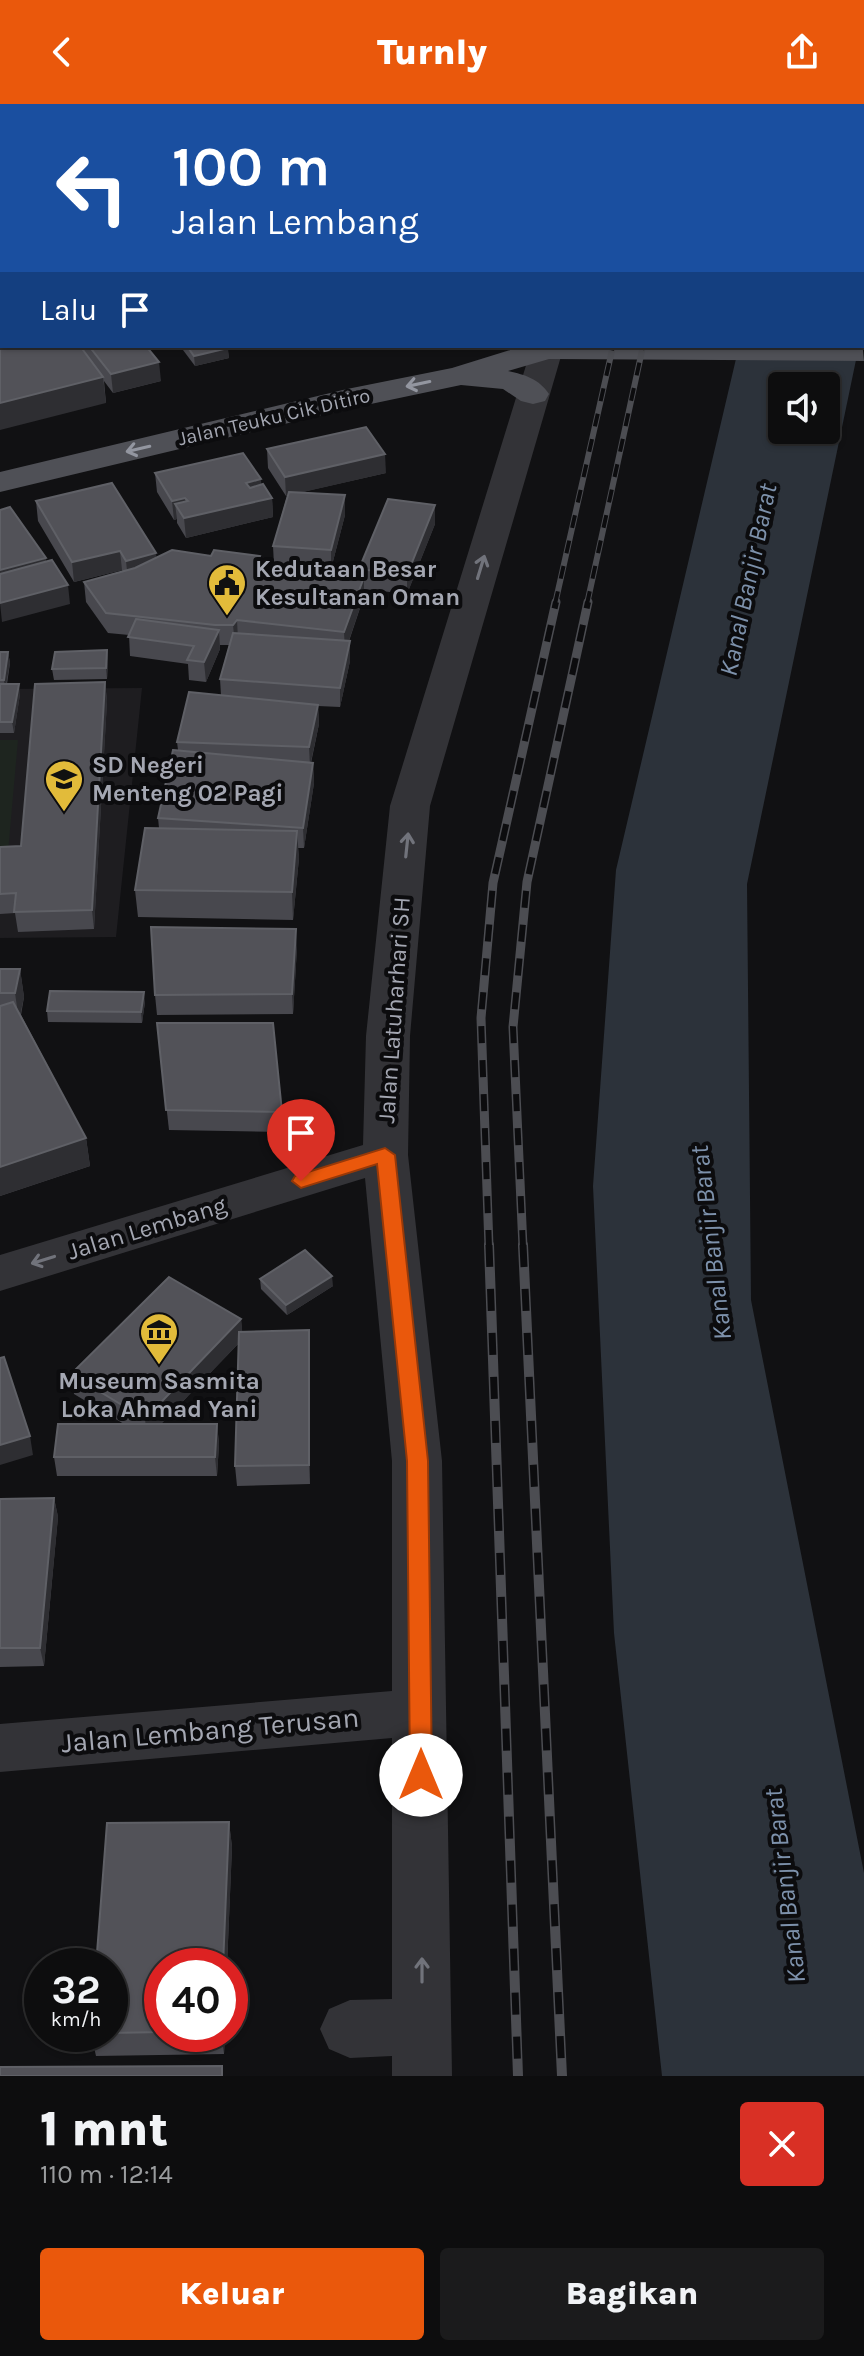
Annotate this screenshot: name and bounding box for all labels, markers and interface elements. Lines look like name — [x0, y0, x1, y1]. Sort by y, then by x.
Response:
icon: back — [40, 30, 84, 74]
icon: share — [780, 30, 824, 74]
text: Turnly — [377, 31, 487, 73]
text: 100 m — [172, 134, 330, 199]
icon: left — [40, 136, 144, 240]
text: Jalan Lembang — [172, 201, 419, 243]
icon: arrive — [113, 288, 157, 332]
text: Lalu — [40, 292, 97, 328]
map controls — [768, 372, 840, 444]
button: sound — [768, 372, 840, 444]
one-way arrow — [406, 378, 431, 393]
street label: Jalan Teuku Cik Ditiro — [176, 384, 372, 450]
one-way arrow — [125, 442, 151, 457]
water label: Kanal Banjir Barat — [712, 480, 784, 679]
place label: Kedutaan Besar Kesultanan Oman — [255, 555, 460, 611]
one-way arrow — [474, 555, 489, 581]
public building icon: Kedutaan Besar Kesultanan Oman — [206, 562, 248, 617]
place label: SD Negeri Menteng 02 Pagi — [92, 751, 283, 807]
school or university icon: SD Negeri Menteng 02 Pagi — [43, 758, 85, 813]
one-way arrow — [399, 832, 414, 859]
street label: Jalan Latuharhari SH — [372, 896, 416, 1124]
pin — [267, 1099, 335, 1181]
icon: arrive — [279, 1111, 323, 1155]
water label: Kanal Banjir Barat — [684, 1143, 738, 1342]
street label: Jalan Lembang — [64, 1190, 230, 1265]
one-way arrow — [31, 1254, 56, 1268]
museum icon: Museum Sasmita Loka Ahmad Yani — [138, 1311, 180, 1366]
place label: Museum Sasmita Loka Ahmad Yani — [58, 1367, 260, 1423]
street label: Jalan Lembang Terusan — [60, 1701, 360, 1759]
position arrow — [379, 1733, 463, 1817]
water label: Kanal Banjir Barat — [758, 1786, 812, 1985]
speed limit sign: 40 — [144, 1948, 248, 2052]
one-way arrow — [414, 1957, 430, 1984]
text: 32 — [51, 1966, 101, 2013]
text: km/h — [51, 2008, 101, 2031]
text: 1 mnt — [40, 2101, 168, 2157]
button: close — [740, 2102, 824, 2186]
text: 110 m · 12:14 — [40, 2159, 173, 2190]
button: Keluar — [40, 2248, 424, 2340]
button: Bagikan — [440, 2248, 824, 2340]

